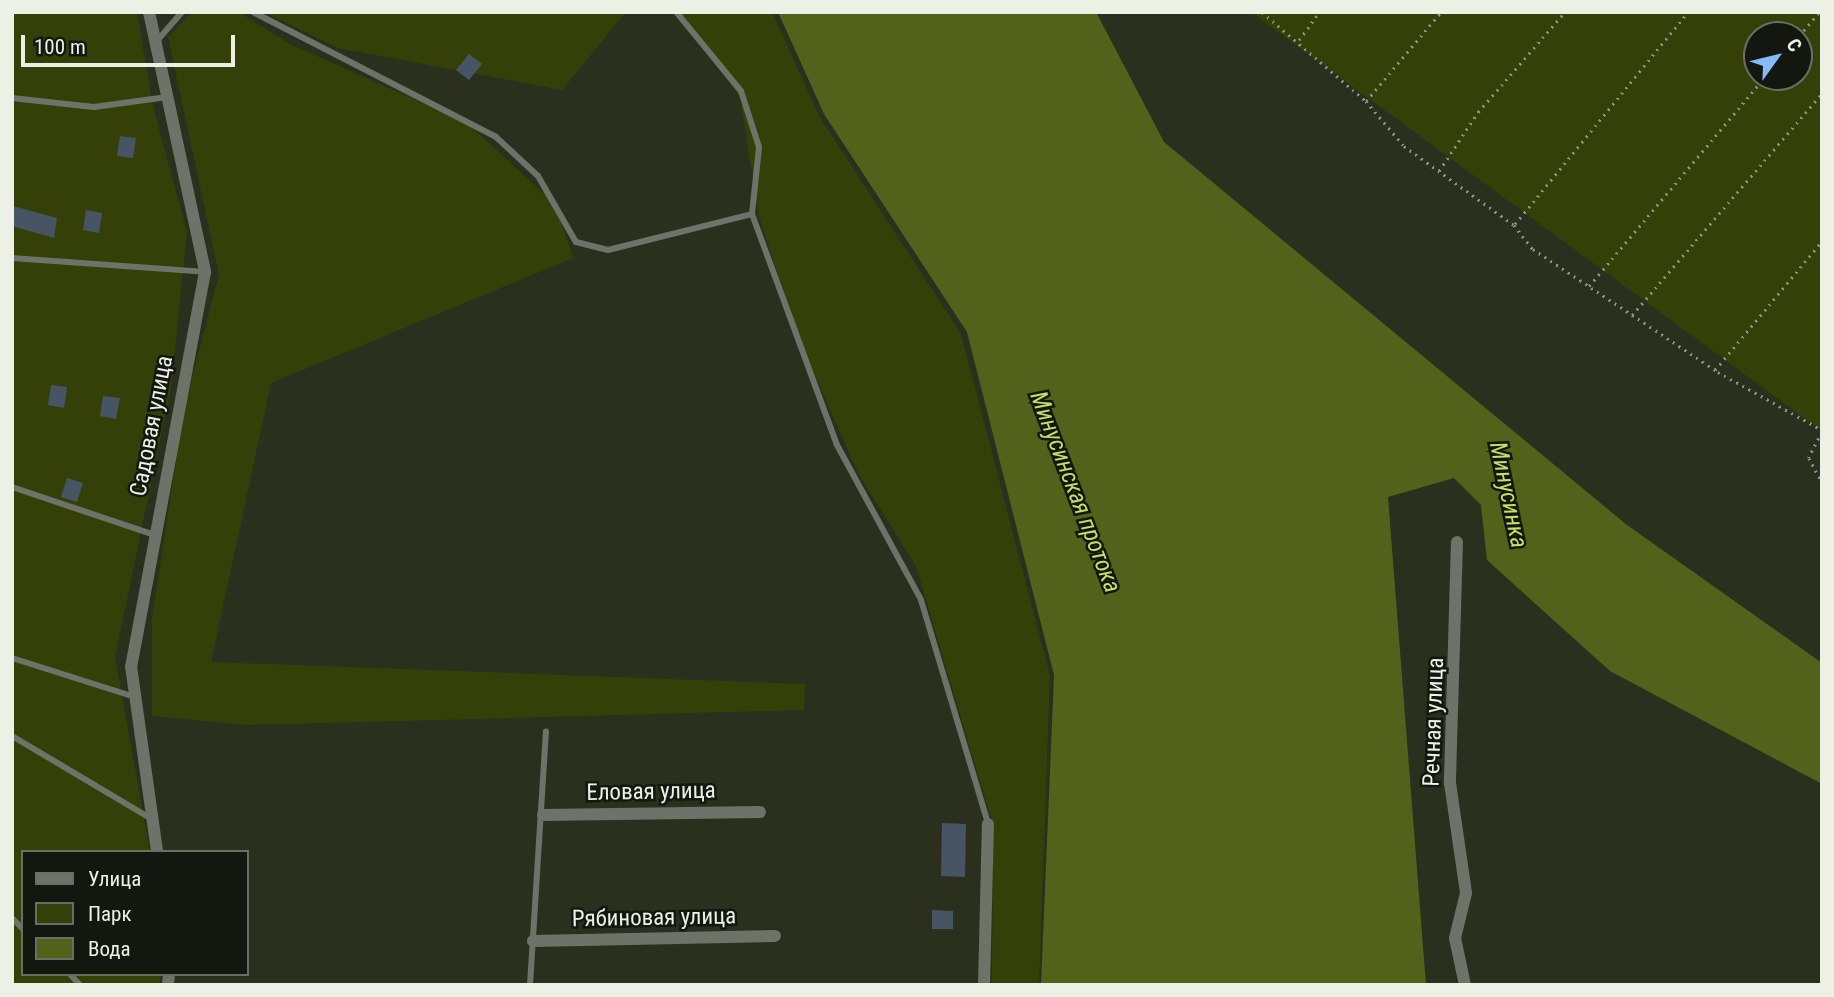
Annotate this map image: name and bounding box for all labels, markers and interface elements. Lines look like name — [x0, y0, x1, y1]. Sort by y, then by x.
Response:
scale bar — [24, 21, 238, 65]
north arrow — [1743, 21, 1813, 91]
text: С — [1782, 34, 1807, 56]
text: 100 m — [34, 35, 86, 59]
street label: Садовая улица — [125, 353, 179, 499]
water label: Минусинская протока — [1023, 387, 1127, 597]
water label: Минусинка — [1483, 439, 1533, 551]
street label: Речная улица — [1418, 657, 1450, 787]
street label: Еловая улица — [586, 777, 716, 807]
legend — [21, 850, 248, 976]
text: Улица — [88, 867, 141, 891]
text: Парк — [88, 902, 132, 926]
street label: Рябиновая улица — [572, 903, 736, 933]
text: Вода — [88, 937, 131, 961]

